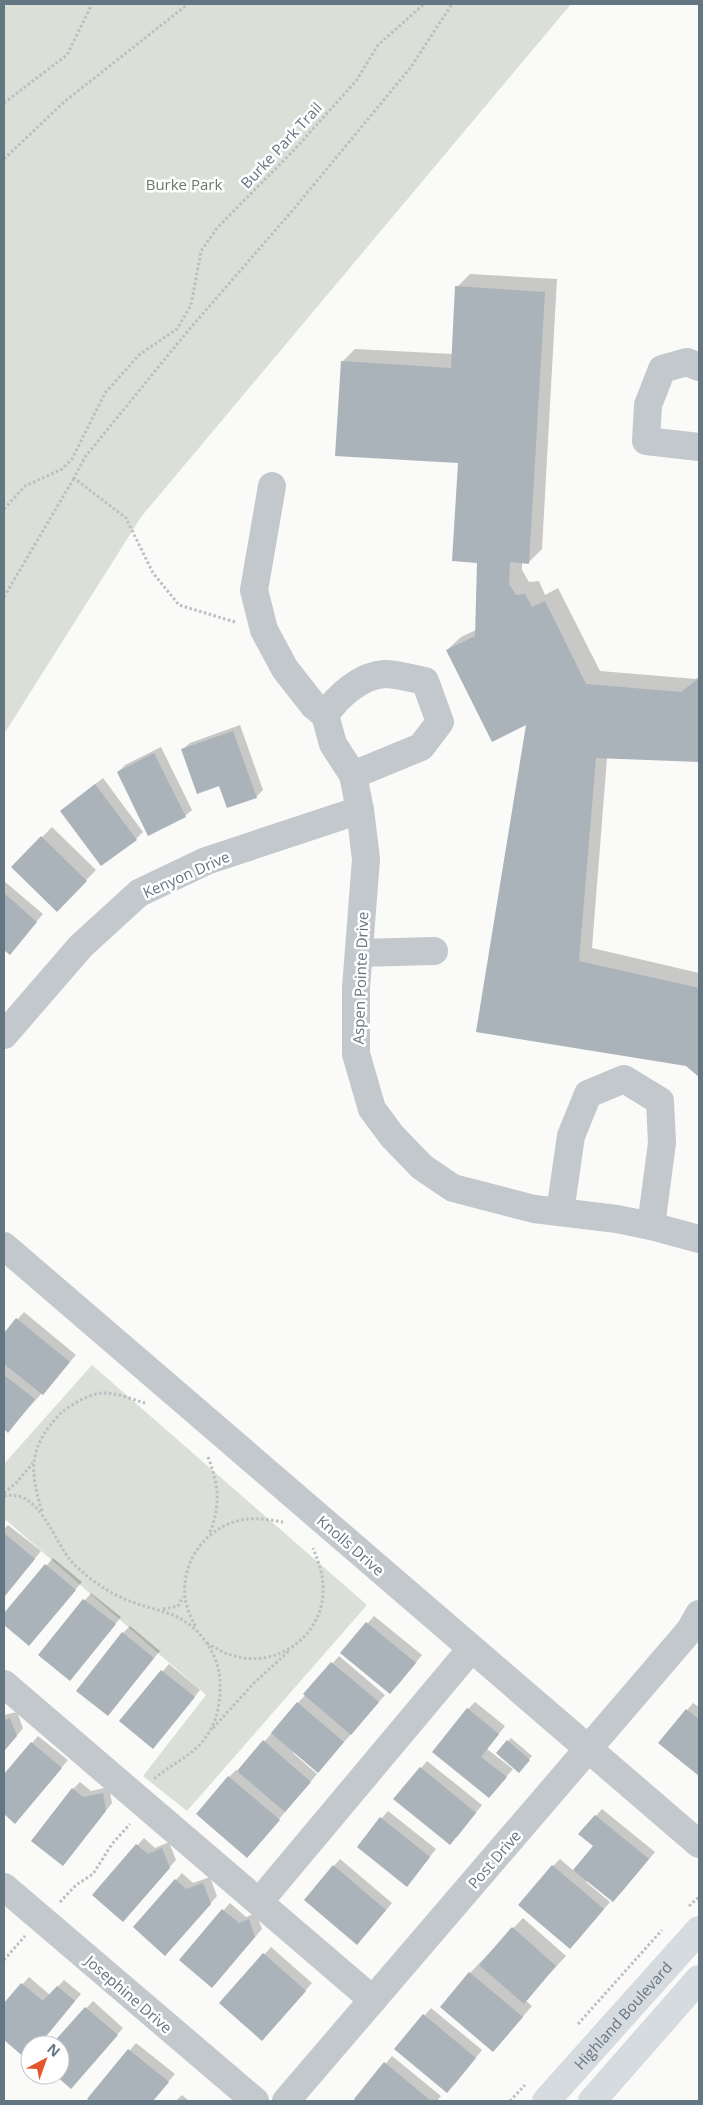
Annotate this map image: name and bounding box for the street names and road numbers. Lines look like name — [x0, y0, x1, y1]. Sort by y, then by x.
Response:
street label: Burke Park Trail — [236, 98, 326, 192]
street label: Kenyon Drive — [139, 846, 233, 902]
street label: Aspen Pointe Drive — [348, 911, 372, 1045]
street label: Knolls Drive — [313, 1510, 389, 1580]
street label: Post Drive — [463, 1826, 525, 1892]
street label: Josephine Drive — [80, 1949, 177, 2037]
street label: Highland Boulevard — [569, 1957, 676, 2073]

